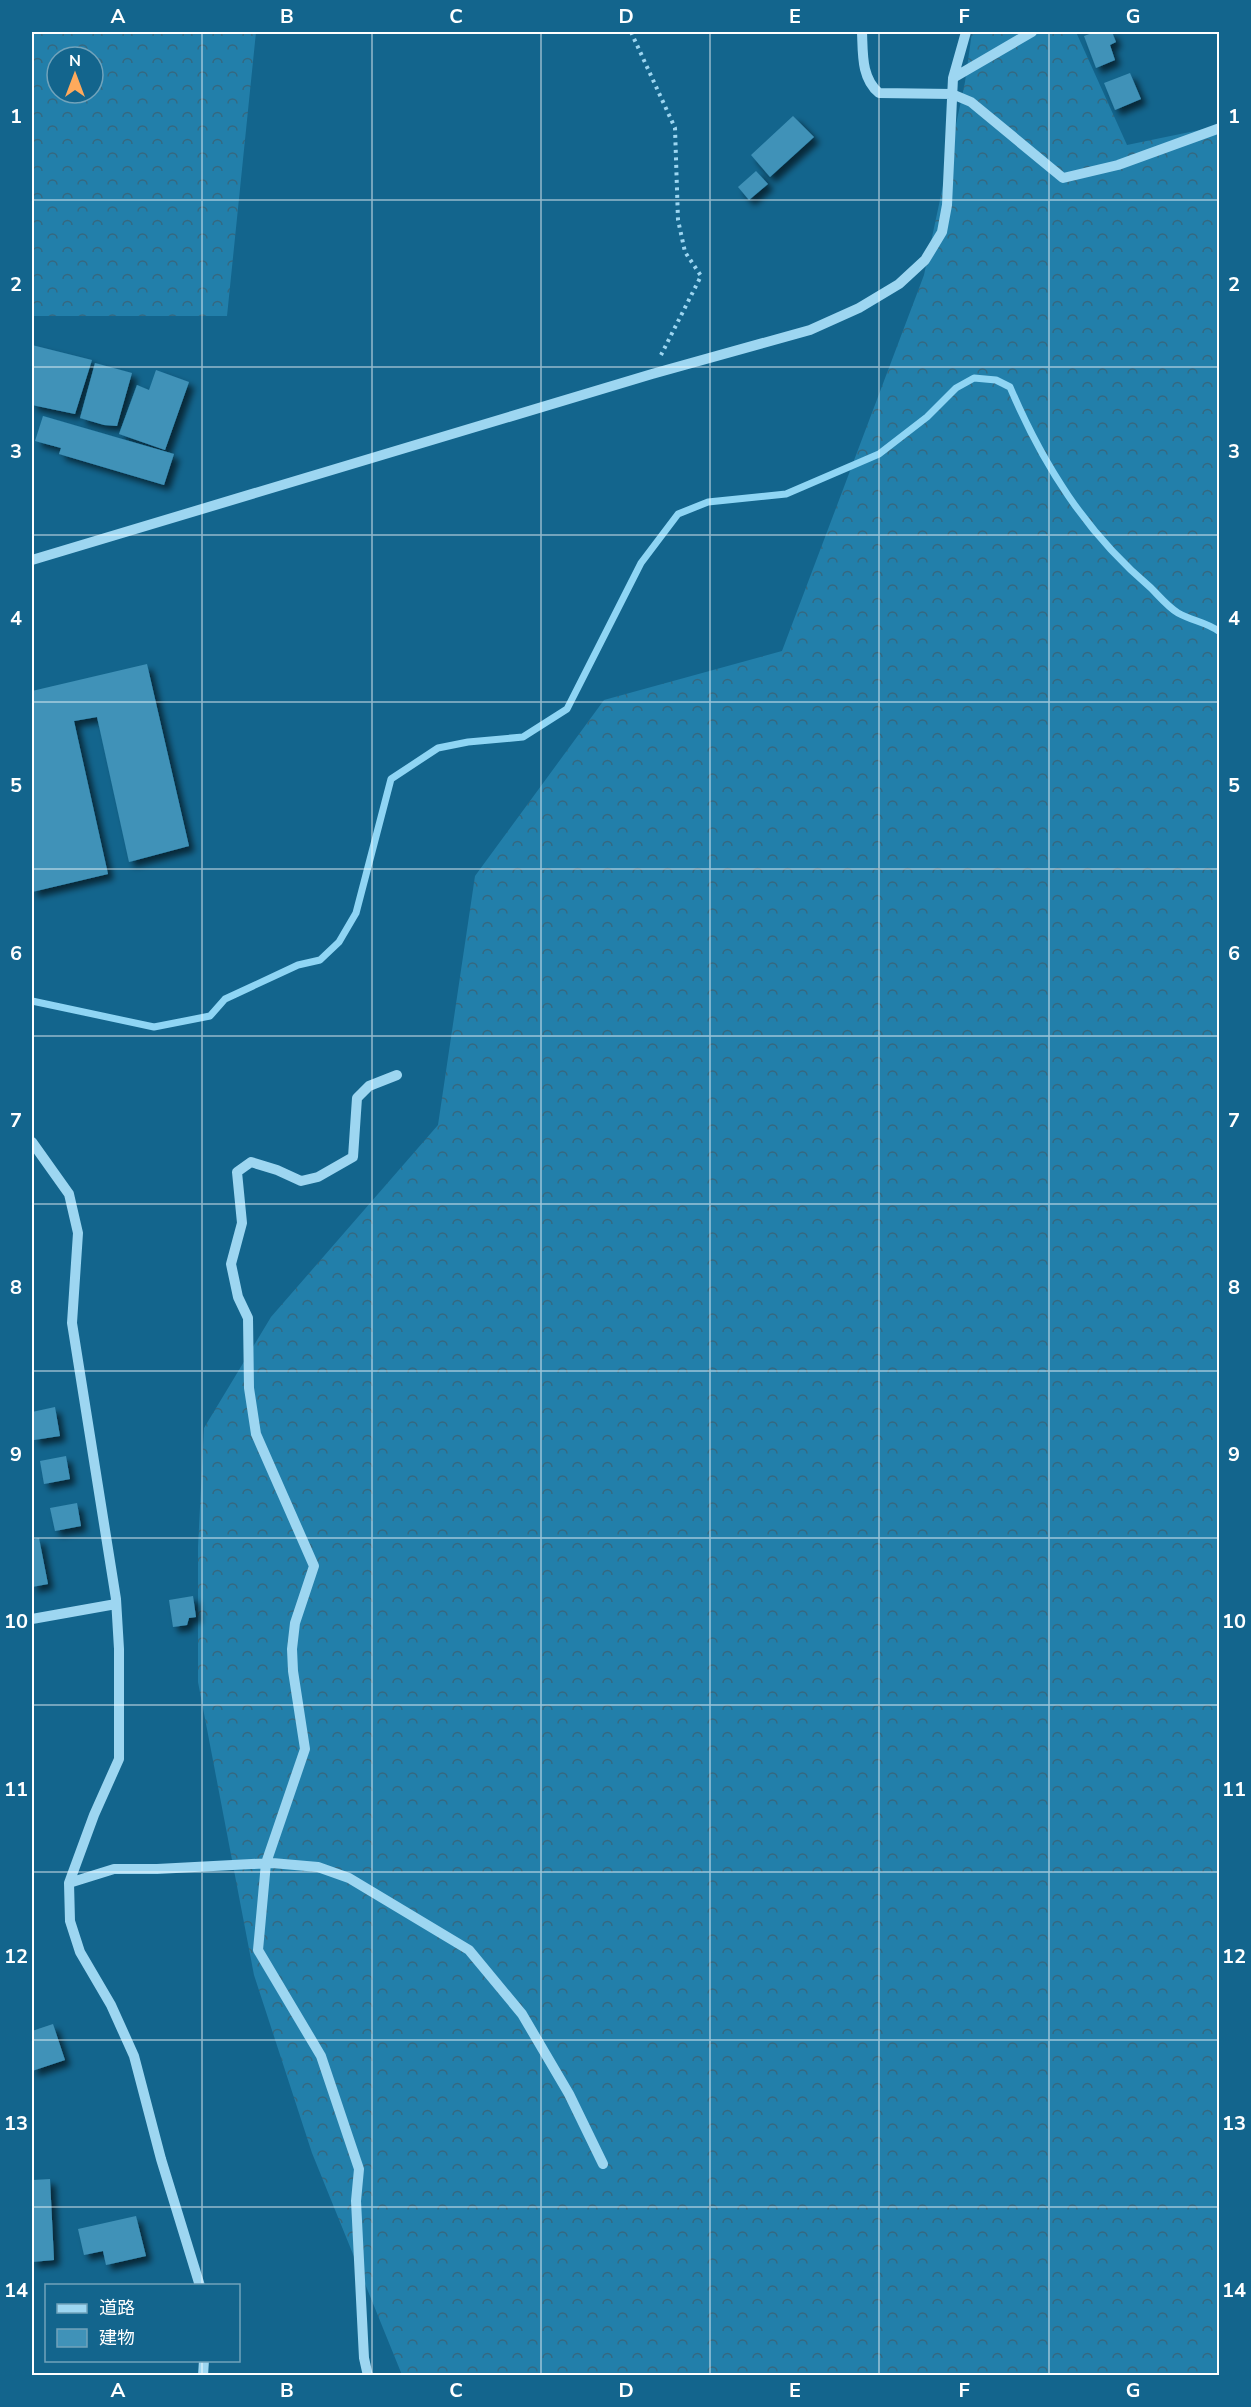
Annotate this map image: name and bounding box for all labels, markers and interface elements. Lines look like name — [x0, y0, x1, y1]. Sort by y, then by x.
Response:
text: A — [111, 3, 126, 30]
text: B — [280, 3, 294, 30]
text: C — [449, 3, 463, 30]
text: D — [618, 3, 634, 30]
text: E — [789, 3, 801, 30]
text: F — [958, 3, 970, 30]
text: G — [1126, 3, 1140, 30]
north arrow — [45, 45, 105, 105]
text: N — [69, 50, 81, 72]
text: 1 — [10, 103, 22, 130]
text: 1 — [1228, 103, 1240, 130]
text: 2 — [10, 271, 22, 298]
text: 2 — [1228, 271, 1240, 298]
text: 3 — [10, 438, 22, 465]
text: 3 — [1228, 438, 1240, 465]
text: 4 — [10, 605, 22, 632]
text: 4 — [1228, 605, 1240, 632]
text: 5 — [10, 772, 22, 799]
text: 5 — [1228, 772, 1240, 799]
text: 6 — [10, 940, 22, 967]
text: 6 — [1228, 940, 1240, 967]
text: 7 — [10, 1107, 22, 1134]
text: 7 — [1228, 1107, 1240, 1134]
text: 8 — [10, 1274, 22, 1301]
text: 8 — [1228, 1274, 1240, 1301]
text: 9 — [10, 1441, 22, 1468]
text: 9 — [1228, 1441, 1240, 1468]
text: 10 — [4, 1608, 28, 1635]
text: 10 — [1222, 1608, 1246, 1635]
text: 11 — [4, 1776, 28, 1803]
text: 11 — [1222, 1776, 1246, 1803]
text: 12 — [4, 1943, 28, 1970]
text: 12 — [1222, 1943, 1246, 1970]
text: 13 — [4, 2110, 28, 2137]
text: 13 — [1222, 2110, 1246, 2137]
text: 14 — [4, 2277, 28, 2304]
text: 14 — [1222, 2277, 1246, 2304]
legend — [45, 2284, 240, 2362]
text: 道路 — [99, 2296, 135, 2320]
text: 建物 — [99, 2326, 135, 2350]
text: A — [111, 2377, 126, 2404]
text: B — [280, 2377, 294, 2404]
text: C — [449, 2377, 463, 2404]
text: D — [618, 2377, 634, 2404]
text: E — [789, 2377, 801, 2404]
text: F — [958, 2377, 970, 2404]
text: G — [1126, 2377, 1140, 2404]

